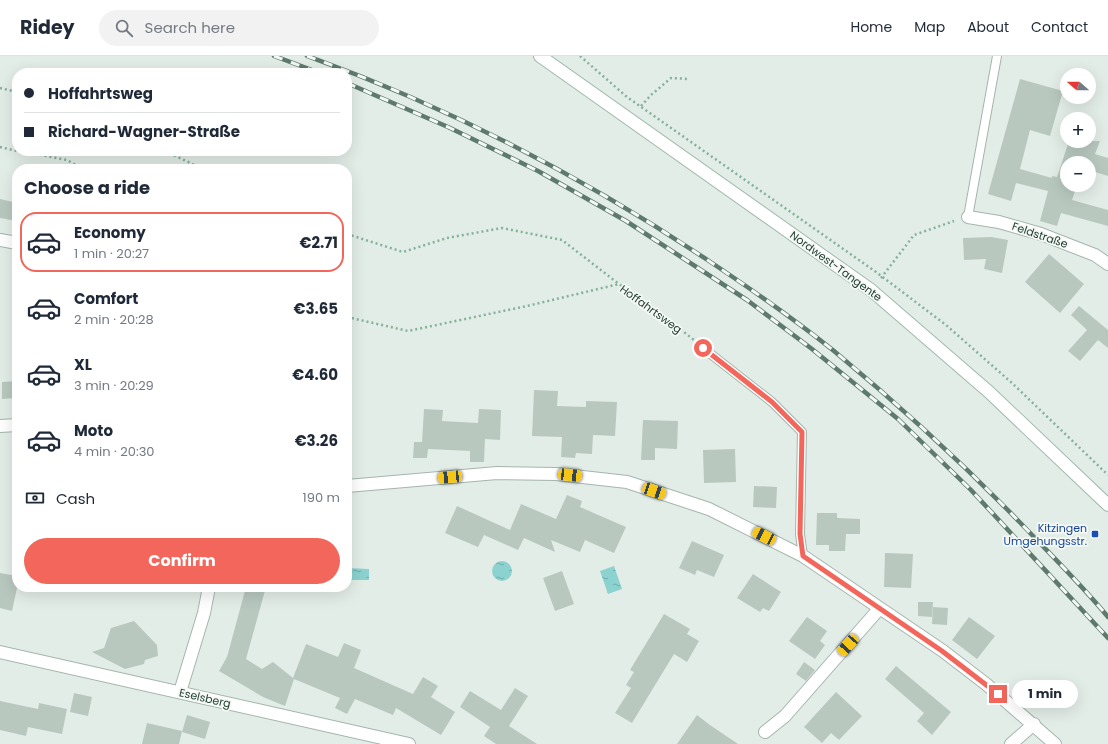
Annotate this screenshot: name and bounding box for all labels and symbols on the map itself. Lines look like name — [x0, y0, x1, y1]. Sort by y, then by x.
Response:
north arrow — [1060, 68, 1096, 104]
street label: Feldstraße — [1010, 218, 1070, 252]
street label: Nordwest-Tangente — [787, 227, 886, 305]
street label: Hoffahrtsweg — [617, 281, 685, 337]
route start — [694, 339, 712, 357]
car — [557, 468, 583, 482]
car — [438, 470, 462, 484]
car — [641, 481, 667, 501]
place label: Kitzingen Umgehungsstr. — [1004, 520, 1087, 549]
car — [751, 525, 777, 547]
marker: Kitzingen Umgehungsstr. — [1090, 529, 1100, 539]
car — [836, 632, 860, 658]
callout: 1 min — [1012, 680, 1078, 708]
street label: Eselsberg — [178, 684, 232, 712]
route end — [989, 685, 1007, 703]

